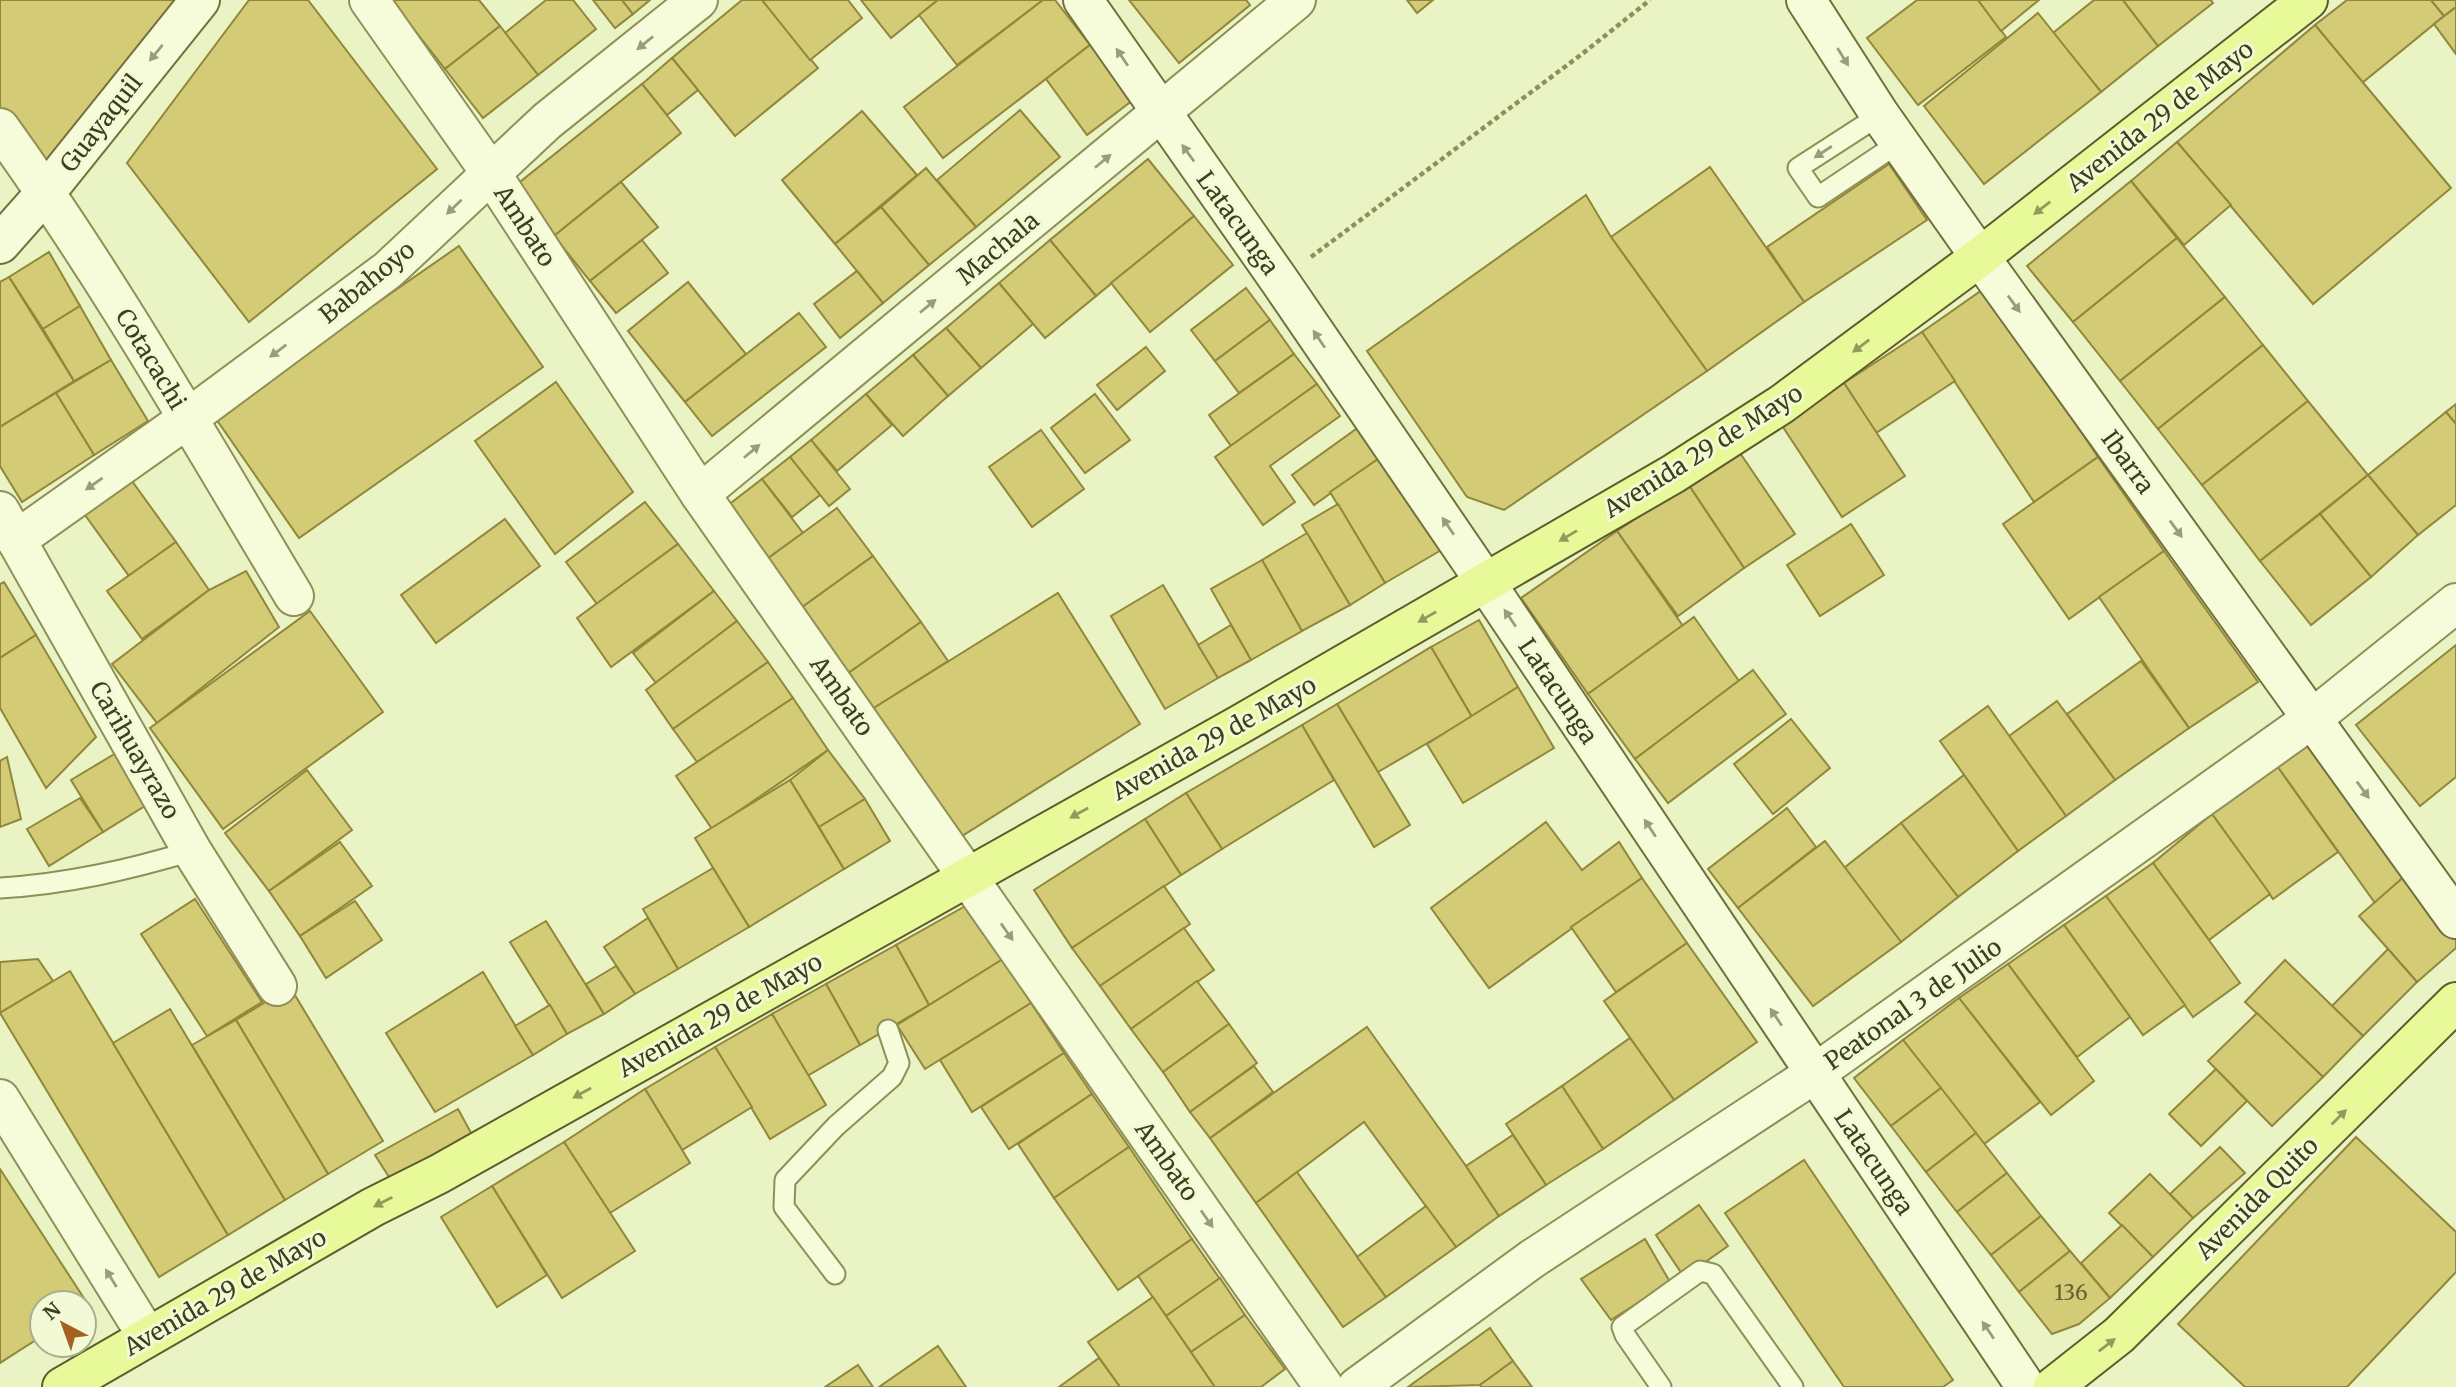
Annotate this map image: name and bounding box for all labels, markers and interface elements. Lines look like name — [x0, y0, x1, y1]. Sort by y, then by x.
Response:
street label: Avenida 29 de Mayo — [2060, 33, 2260, 199]
one-way arrow — [636, 35, 654, 50]
one-way arrow — [149, 44, 164, 61]
one-way arrow — [1837, 47, 1850, 67]
one-way arrow — [1115, 48, 1129, 66]
street label: Guayaquil — [53, 68, 149, 178]
one-way arrow — [1181, 144, 1195, 162]
one-way arrow — [1813, 146, 1833, 159]
one-way arrow — [1095, 154, 1112, 169]
street label: Latacunga — [1190, 165, 1286, 281]
street label: Ambato — [487, 179, 563, 272]
one-way arrow — [446, 198, 463, 214]
one-way arrow — [2034, 201, 2052, 216]
street label: Machala — [951, 205, 1045, 291]
street label: Babahoyo — [313, 234, 421, 330]
one-way arrow — [2007, 295, 2021, 313]
one-way arrow — [919, 299, 936, 314]
street label: Cotacachi — [109, 303, 193, 415]
one-way arrow — [1313, 329, 1326, 348]
one-way arrow — [1852, 338, 1870, 352]
one-way arrow — [269, 344, 288, 358]
street label: Avenida 29 de Mayo — [1597, 377, 1808, 525]
street label: Ibarra — [2095, 424, 2161, 500]
one-way arrow — [743, 443, 761, 458]
one-way arrow — [85, 477, 103, 491]
one-way arrow — [1441, 517, 1454, 536]
one-way arrow — [2169, 520, 2183, 538]
one-way arrow — [1558, 530, 1577, 542]
one-way arrow — [1503, 609, 1517, 627]
one-way arrow — [1417, 611, 1436, 623]
street label: Latacunga — [1511, 632, 1605, 750]
street label: Ambato — [803, 649, 881, 742]
street label: Avenida 29 de Mayo — [1106, 669, 1322, 808]
street label: Carihuayrazo — [83, 675, 187, 825]
one-way arrow — [2356, 781, 2370, 799]
one-way arrow — [1070, 807, 1089, 819]
one-way arrow — [1643, 819, 1657, 837]
one-way arrow — [1000, 923, 1014, 941]
street label: Peatonal 3 de Julio — [1818, 931, 2008, 1077]
street label: Avenida 29 de Mayo — [612, 946, 828, 1085]
one-way arrow — [1769, 1008, 1783, 1026]
one-way arrow — [572, 1087, 592, 1099]
street label: Latacunga — [1827, 1103, 1921, 1221]
one-way arrow — [2330, 1109, 2347, 1125]
street label: Ambato — [1128, 1114, 1206, 1207]
street label: Avenida Quito — [2188, 1130, 2325, 1267]
one-way arrow — [373, 1196, 393, 1208]
one-way arrow — [1200, 1210, 1214, 1228]
street label: Avenida 29 de Mayo — [117, 1221, 332, 1363]
one-way arrow — [105, 1268, 118, 1288]
house number: 136 — [2054, 1279, 2088, 1306]
north arrow — [28, 1289, 98, 1359]
text: N — [38, 1297, 65, 1325]
one-way arrow — [1982, 1321, 1995, 1340]
one-way arrow — [2097, 1337, 2115, 1352]

